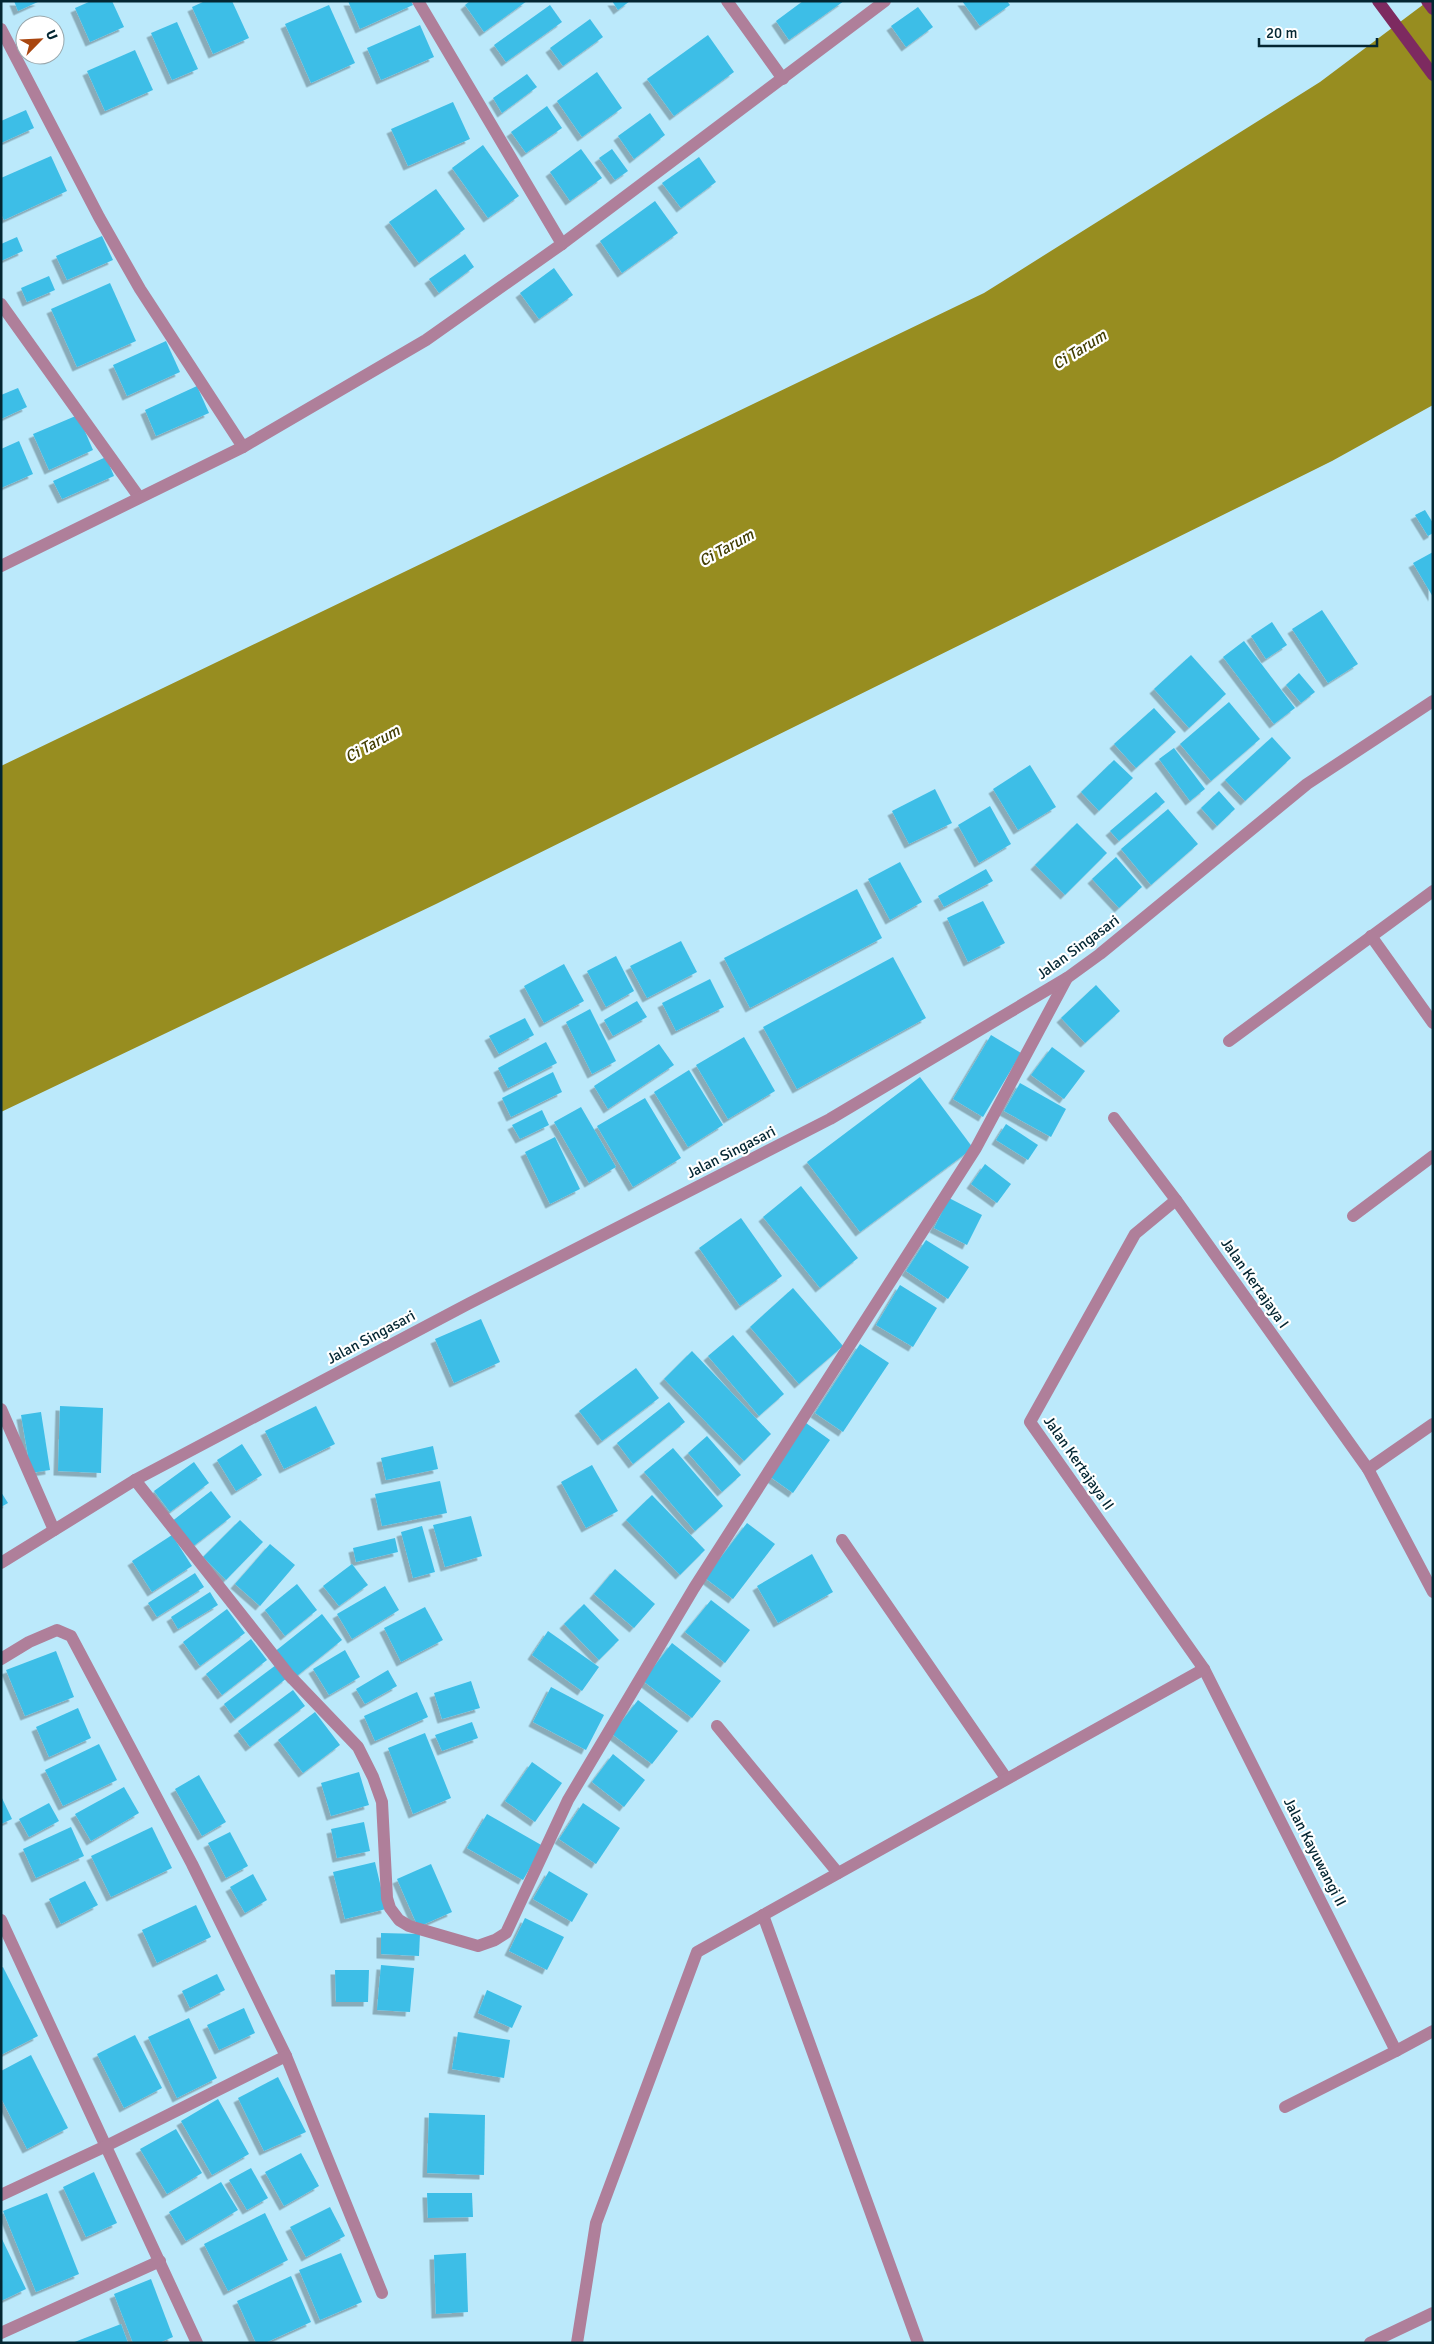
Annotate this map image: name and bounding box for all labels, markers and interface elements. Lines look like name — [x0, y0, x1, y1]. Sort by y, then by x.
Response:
north arrow — [15, 15, 65, 65]
scale bar — [1259, 15, 1376, 47]
text: 20 m — [1266, 24, 1297, 42]
text: U — [42, 27, 61, 43]
water label: Ci Tarum — [1049, 325, 1111, 374]
water label: Ci Tarum — [696, 524, 759, 571]
water label: Ci Tarum — [342, 720, 405, 767]
street label: Jalan Singasari — [1033, 911, 1123, 983]
street label: Jalan Singasari — [683, 1122, 779, 1182]
street label: Jalan Kertajaya I — [1217, 1234, 1293, 1332]
street label: Jalan Singasari — [324, 1306, 418, 1368]
street label: Jalan Kertajaya II — [1040, 1413, 1118, 1513]
street label: Jalan Kayuwangi II — [1280, 1795, 1350, 1909]

